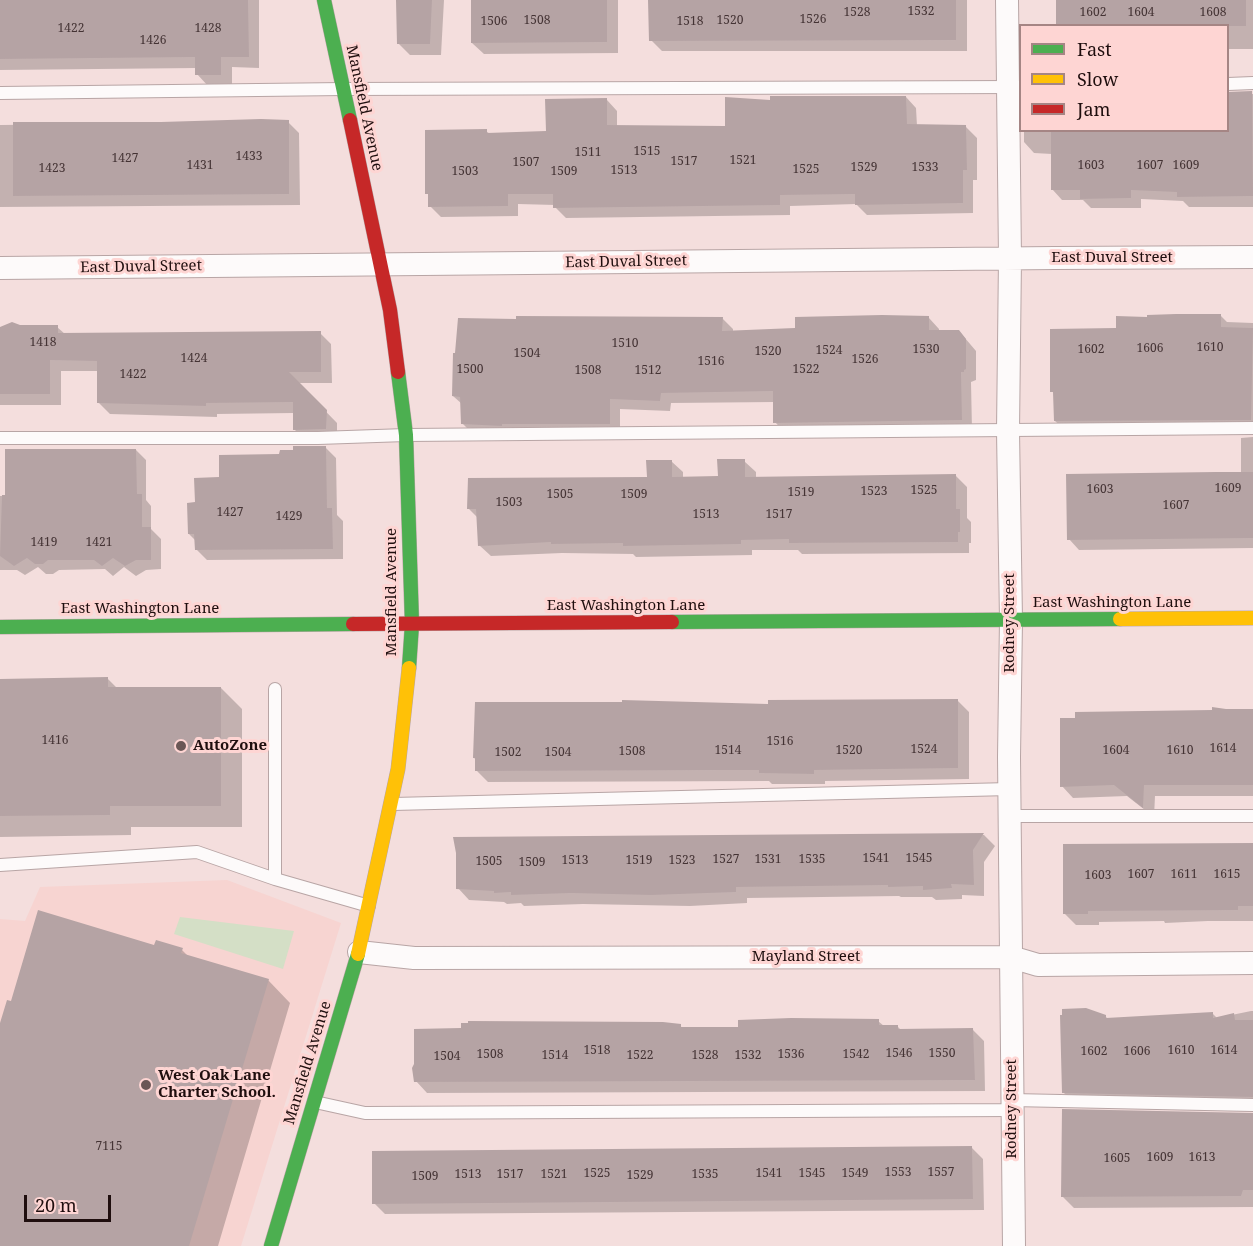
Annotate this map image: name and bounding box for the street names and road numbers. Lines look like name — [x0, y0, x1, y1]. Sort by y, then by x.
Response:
street label: Mansfield Avenue — [342, 43, 386, 173]
street label: East Duval Street — [1051, 249, 1173, 267]
street label: East Duval Street — [565, 252, 687, 272]
street label: East Duval Street — [80, 257, 202, 277]
street label: Mansfield Avenue — [383, 528, 401, 656]
street label: Rodney Street — [1001, 573, 1019, 673]
street label: East Washington Lane — [1033, 594, 1191, 612]
street label: East Washington Lane — [547, 597, 705, 615]
street label: East Washington Lane — [61, 600, 219, 618]
street label: Mayland Street — [752, 948, 860, 966]
street label: Mansfield Avenue — [281, 999, 335, 1127]
street label: Rodney Street — [1003, 1059, 1021, 1159]

